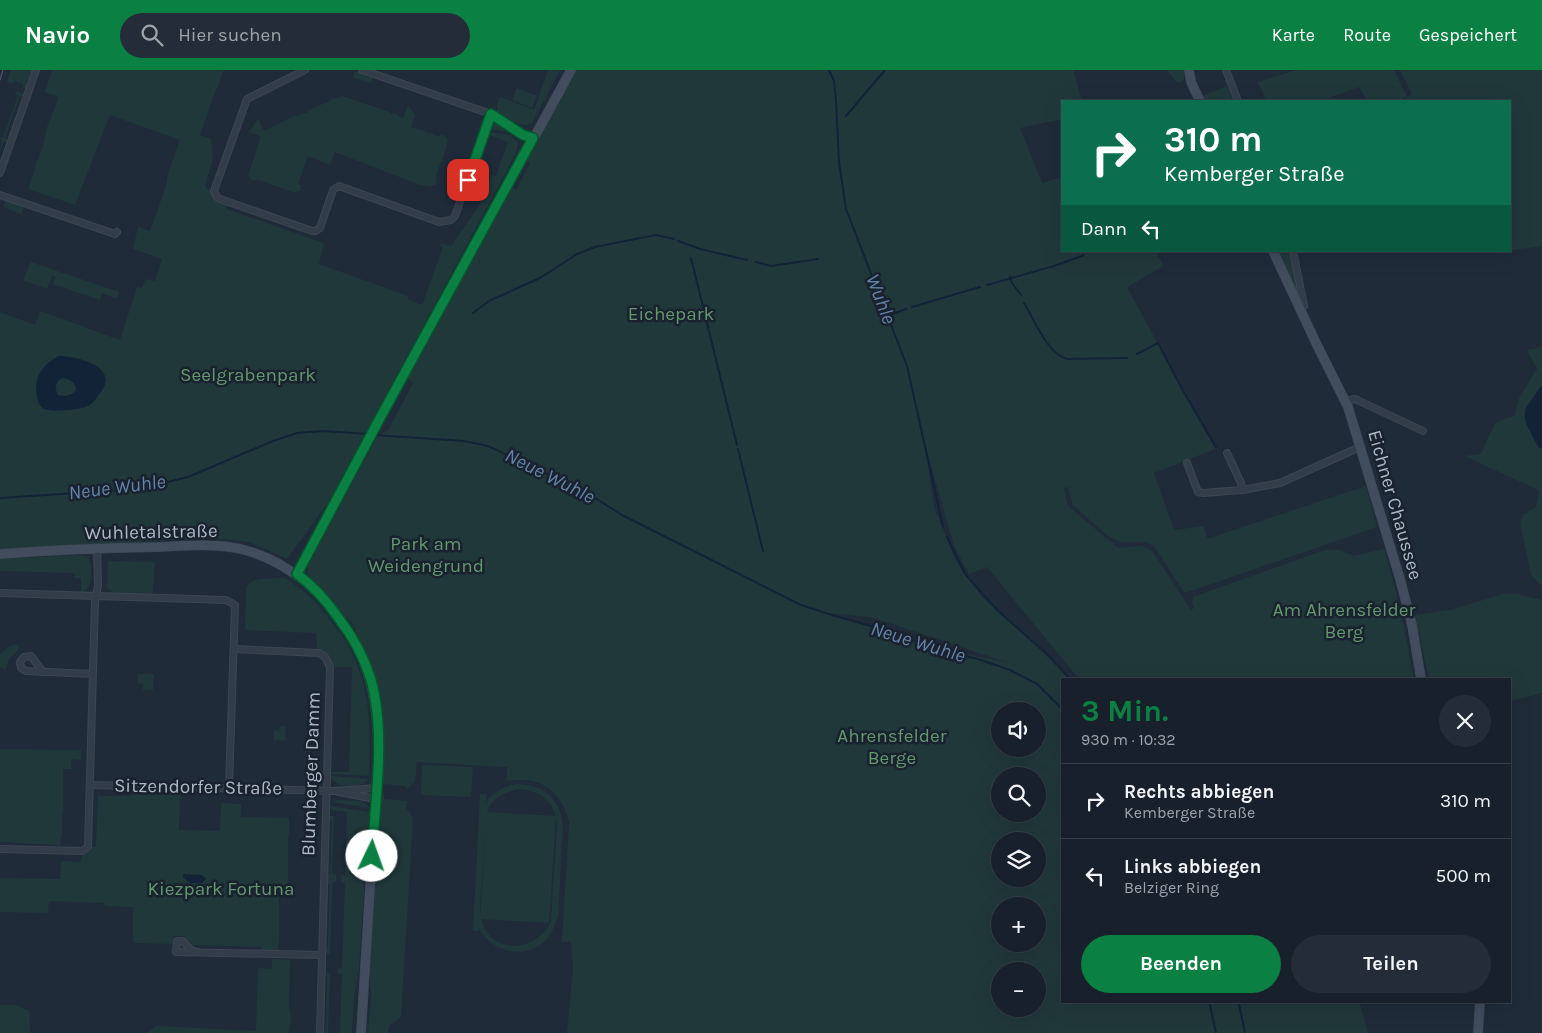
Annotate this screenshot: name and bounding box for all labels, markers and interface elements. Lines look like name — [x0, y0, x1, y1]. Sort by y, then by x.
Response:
search box — [120, 13, 470, 58]
text: Navio — [25, 21, 90, 49]
icon: search — [138, 21, 166, 49]
text: Hier suchen — [178, 24, 282, 46]
text: Karte — [1272, 24, 1315, 46]
text: Route — [1343, 24, 1391, 46]
text: Gespeichert — [1419, 24, 1517, 46]
text: 310 m — [1164, 119, 1262, 160]
icon: right — [1081, 120, 1146, 185]
pin — [447, 159, 489, 201]
text: Kemberger Straße — [1164, 161, 1345, 187]
icon: arrive — [454, 166, 482, 194]
icon: left — [1137, 215, 1165, 243]
text: Dann — [1081, 218, 1127, 240]
water label: Wuhle — [861, 271, 901, 327]
park label: Eichepark — [628, 303, 715, 325]
park label: Seelgrabenpark — [180, 364, 316, 386]
street label: Eichner Chaussee — [1363, 428, 1427, 582]
water label: Neue Wuhle — [501, 444, 599, 508]
water label: Neue Wuhle — [67, 470, 167, 504]
street label: Wuhletalstraße — [84, 520, 218, 544]
park label: Park am Weidengrund — [368, 533, 484, 577]
park label: Am Ahrensfelder Berg — [1273, 599, 1415, 643]
water label: Neue Wuhle — [868, 617, 968, 667]
street label: Blumberger Damm — [297, 691, 325, 857]
text: 3 Min. — [1081, 693, 1168, 729]
button: close — [1439, 695, 1491, 747]
map controls — [991, 702, 1046, 1017]
button: sound — [991, 702, 1046, 757]
park label: Ahrensfelder Berge — [837, 725, 947, 769]
text: 930 m · 10:32 — [1081, 730, 1176, 749]
button: search — [991, 767, 1046, 822]
street label: Sitzendorfer Straße — [114, 775, 282, 799]
text: Rechts abbiegen — [1124, 781, 1274, 803]
icon: right — [1081, 787, 1109, 815]
text: 310 m — [1440, 790, 1491, 812]
text: Kemberger Straße — [1124, 803, 1255, 822]
position arrow — [345, 829, 397, 881]
button: layers — [991, 832, 1046, 887]
text: Links abbiegen — [1124, 856, 1261, 878]
icon: left — [1081, 862, 1109, 890]
text: 500 m — [1435, 865, 1491, 887]
park label: Kiezpark Fortuna — [148, 878, 294, 900]
text: Belziger Ring — [1124, 878, 1219, 897]
button: + — [991, 897, 1046, 952]
button: Beenden — [1081, 935, 1281, 993]
button: Teilen — [1291, 935, 1491, 993]
button: − — [991, 962, 1046, 1017]

